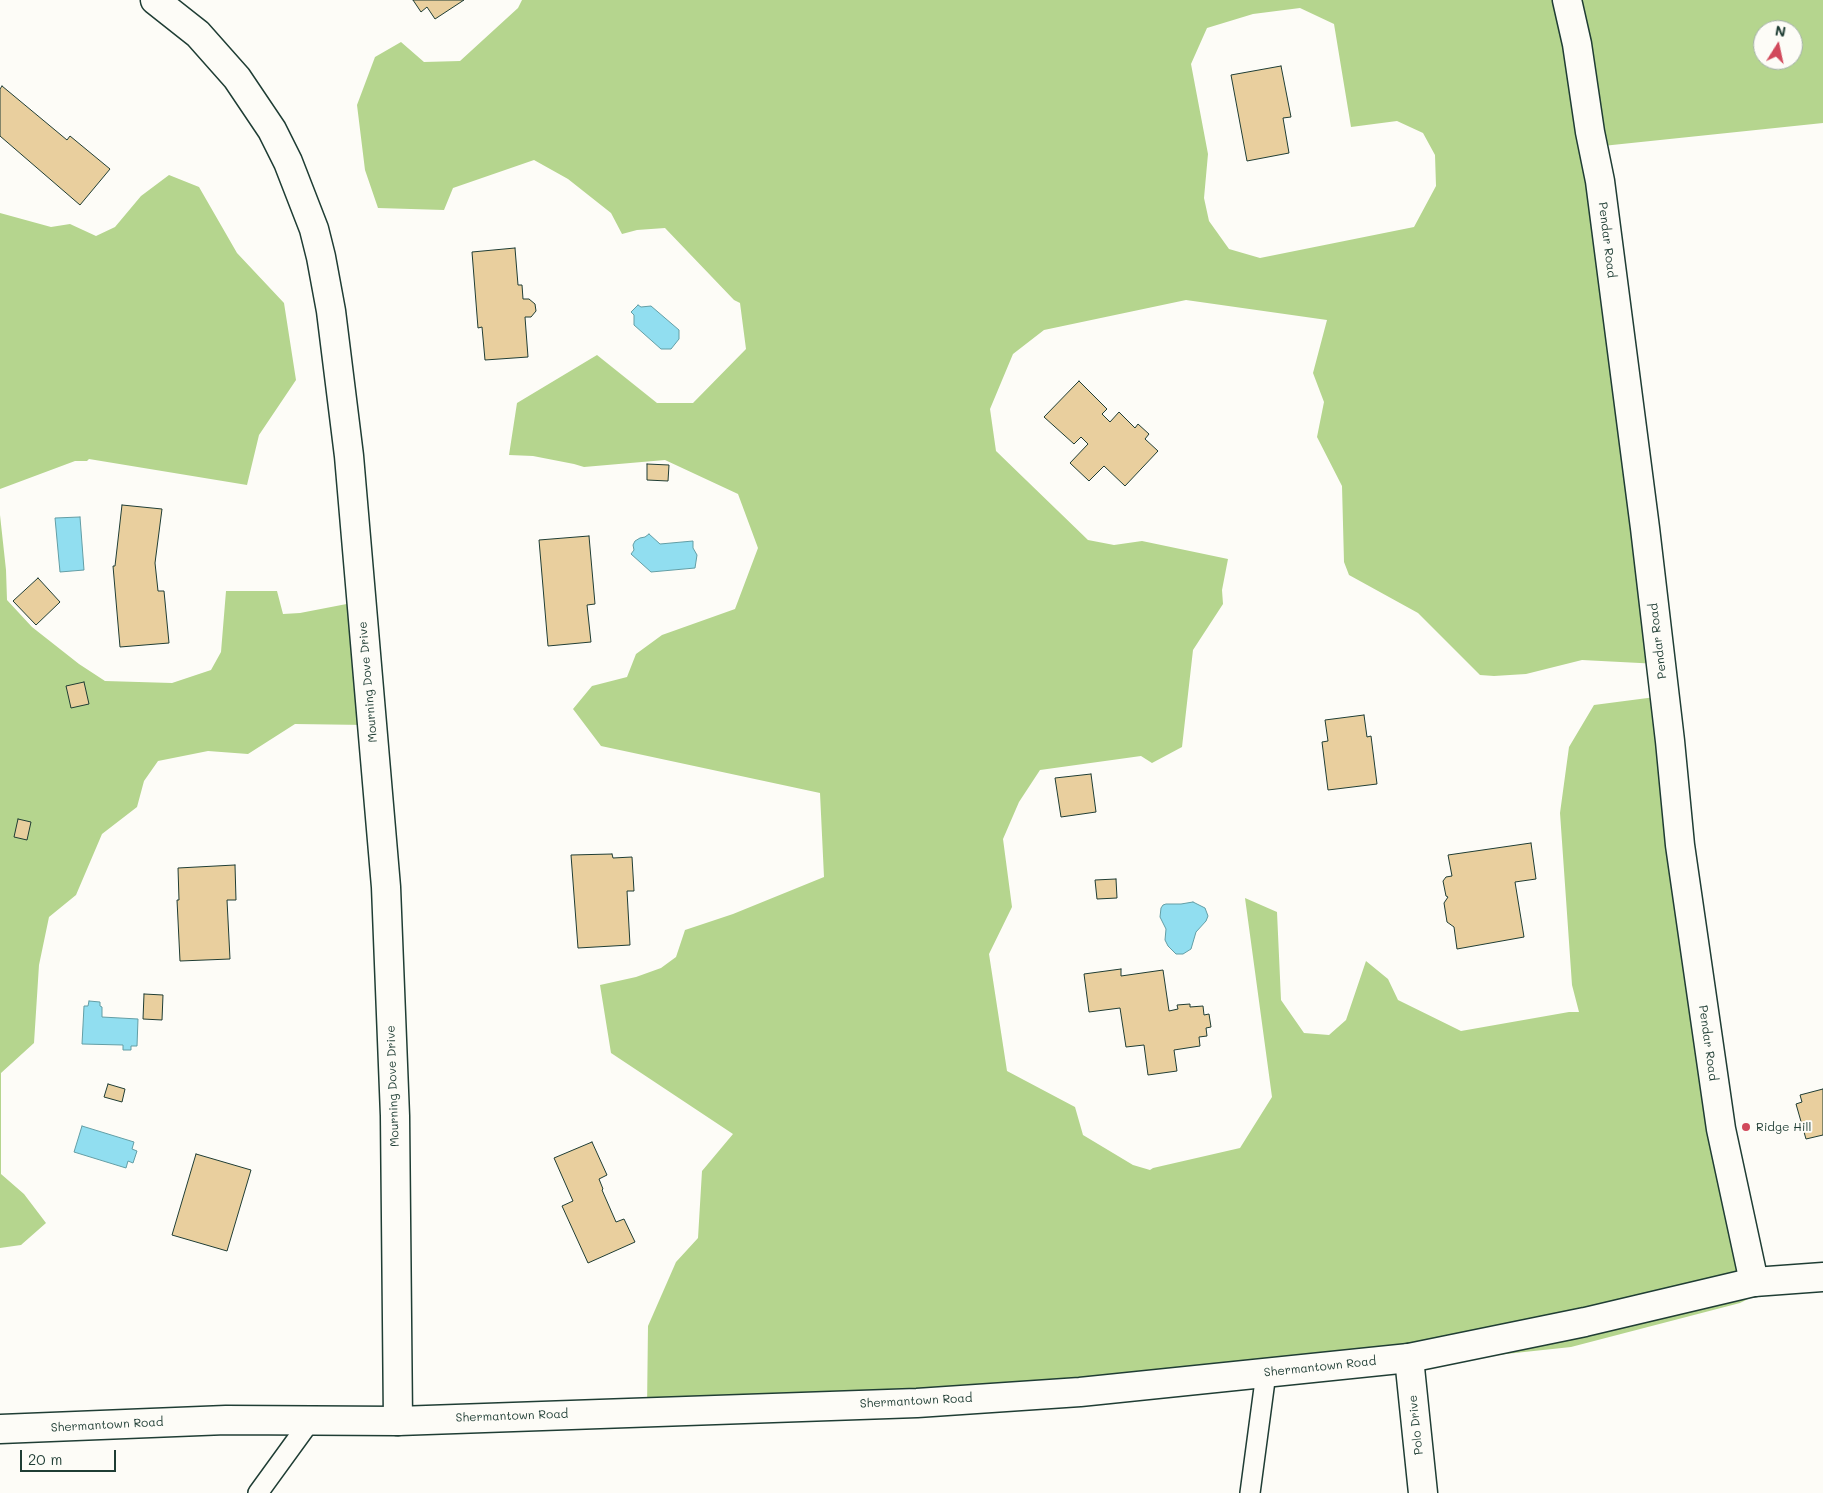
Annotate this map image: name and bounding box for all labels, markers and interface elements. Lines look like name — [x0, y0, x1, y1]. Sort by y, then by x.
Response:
north arrow — [1753, 20, 1803, 70]
text: N — [1774, 20, 1787, 41]
street label: Pendar Road — [1595, 201, 1619, 279]
street label: Pendar Road — [1646, 602, 1670, 680]
street label: Mourning Dove Drive — [356, 621, 380, 743]
street label: Pendar Road — [1696, 1004, 1720, 1082]
street label: Mourning Dove Drive — [384, 1025, 402, 1147]
place label: Ridge Hill — [1756, 1120, 1811, 1134]
marker: Ridge Hill — [1740, 1121, 1752, 1133]
street label: Shermantown Road — [1263, 1354, 1377, 1380]
street label: Shermantown Road — [859, 1391, 973, 1411]
street label: Polo Drive — [1406, 1394, 1426, 1456]
street label: Shermantown Road — [455, 1407, 569, 1425]
street label: Shermantown Road — [50, 1415, 164, 1435]
scale bar — [22, 1440, 119, 1472]
text: 20 m — [28, 1449, 62, 1469]

